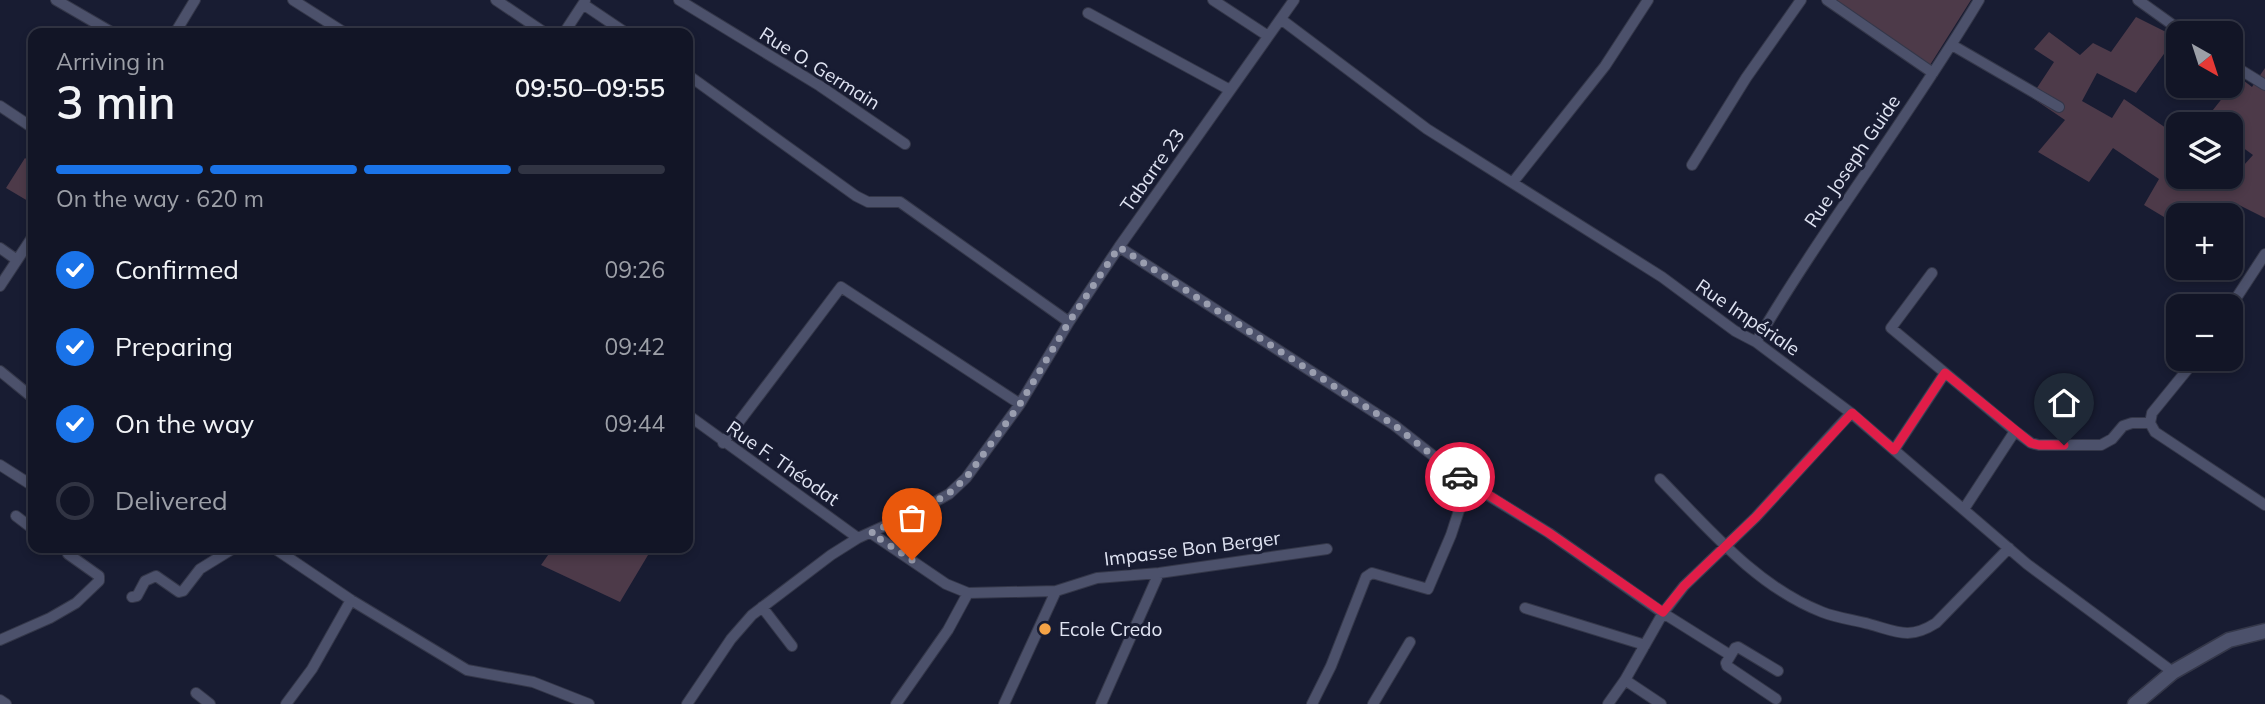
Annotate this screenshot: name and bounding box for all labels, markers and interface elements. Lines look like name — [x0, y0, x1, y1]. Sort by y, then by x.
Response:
street label: Rue O. Germain — [755, 21, 885, 115]
north arrow — [2166, 21, 2244, 98]
map controls — [2166, 21, 2243, 371]
text: Arriving in — [56, 47, 165, 76]
text: 09:50–09:55 — [515, 71, 665, 104]
text: 3 min — [56, 73, 175, 131]
street label: Rue Joseph Guide — [1799, 90, 1905, 232]
button: layers — [2166, 112, 2243, 189]
street label: Tabarre 23 — [1115, 124, 1189, 216]
text: On the way · 620 m — [56, 184, 264, 213]
button: + — [2166, 203, 2243, 280]
icon: check — [56, 251, 94, 289]
text: Confirmed — [115, 253, 239, 286]
text: 09:26 — [605, 255, 665, 284]
street label: Rue Impériale — [1691, 273, 1805, 361]
button: − — [2166, 294, 2243, 371]
icon: check — [56, 328, 94, 366]
text: Preparing — [115, 330, 233, 363]
text: 09:42 — [605, 332, 665, 361]
pin — [2034, 373, 2094, 445]
icon: home — [2045, 384, 2083, 422]
icon: check — [56, 405, 94, 443]
text: On the way — [115, 407, 254, 440]
text: 09:44 — [605, 409, 665, 438]
street label: Rue F. Théodat — [722, 415, 844, 511]
courier — [1425, 442, 1495, 512]
icon: car — [1441, 458, 1479, 496]
text: Delivered — [115, 484, 228, 517]
pin — [882, 488, 942, 560]
icon: bag — [893, 499, 931, 537]
street label: Impasse Bon Berger — [1103, 525, 1281, 571]
place label: Ecole Credo — [1059, 617, 1162, 641]
marker: Ecole Credo — [1037, 621, 1053, 637]

